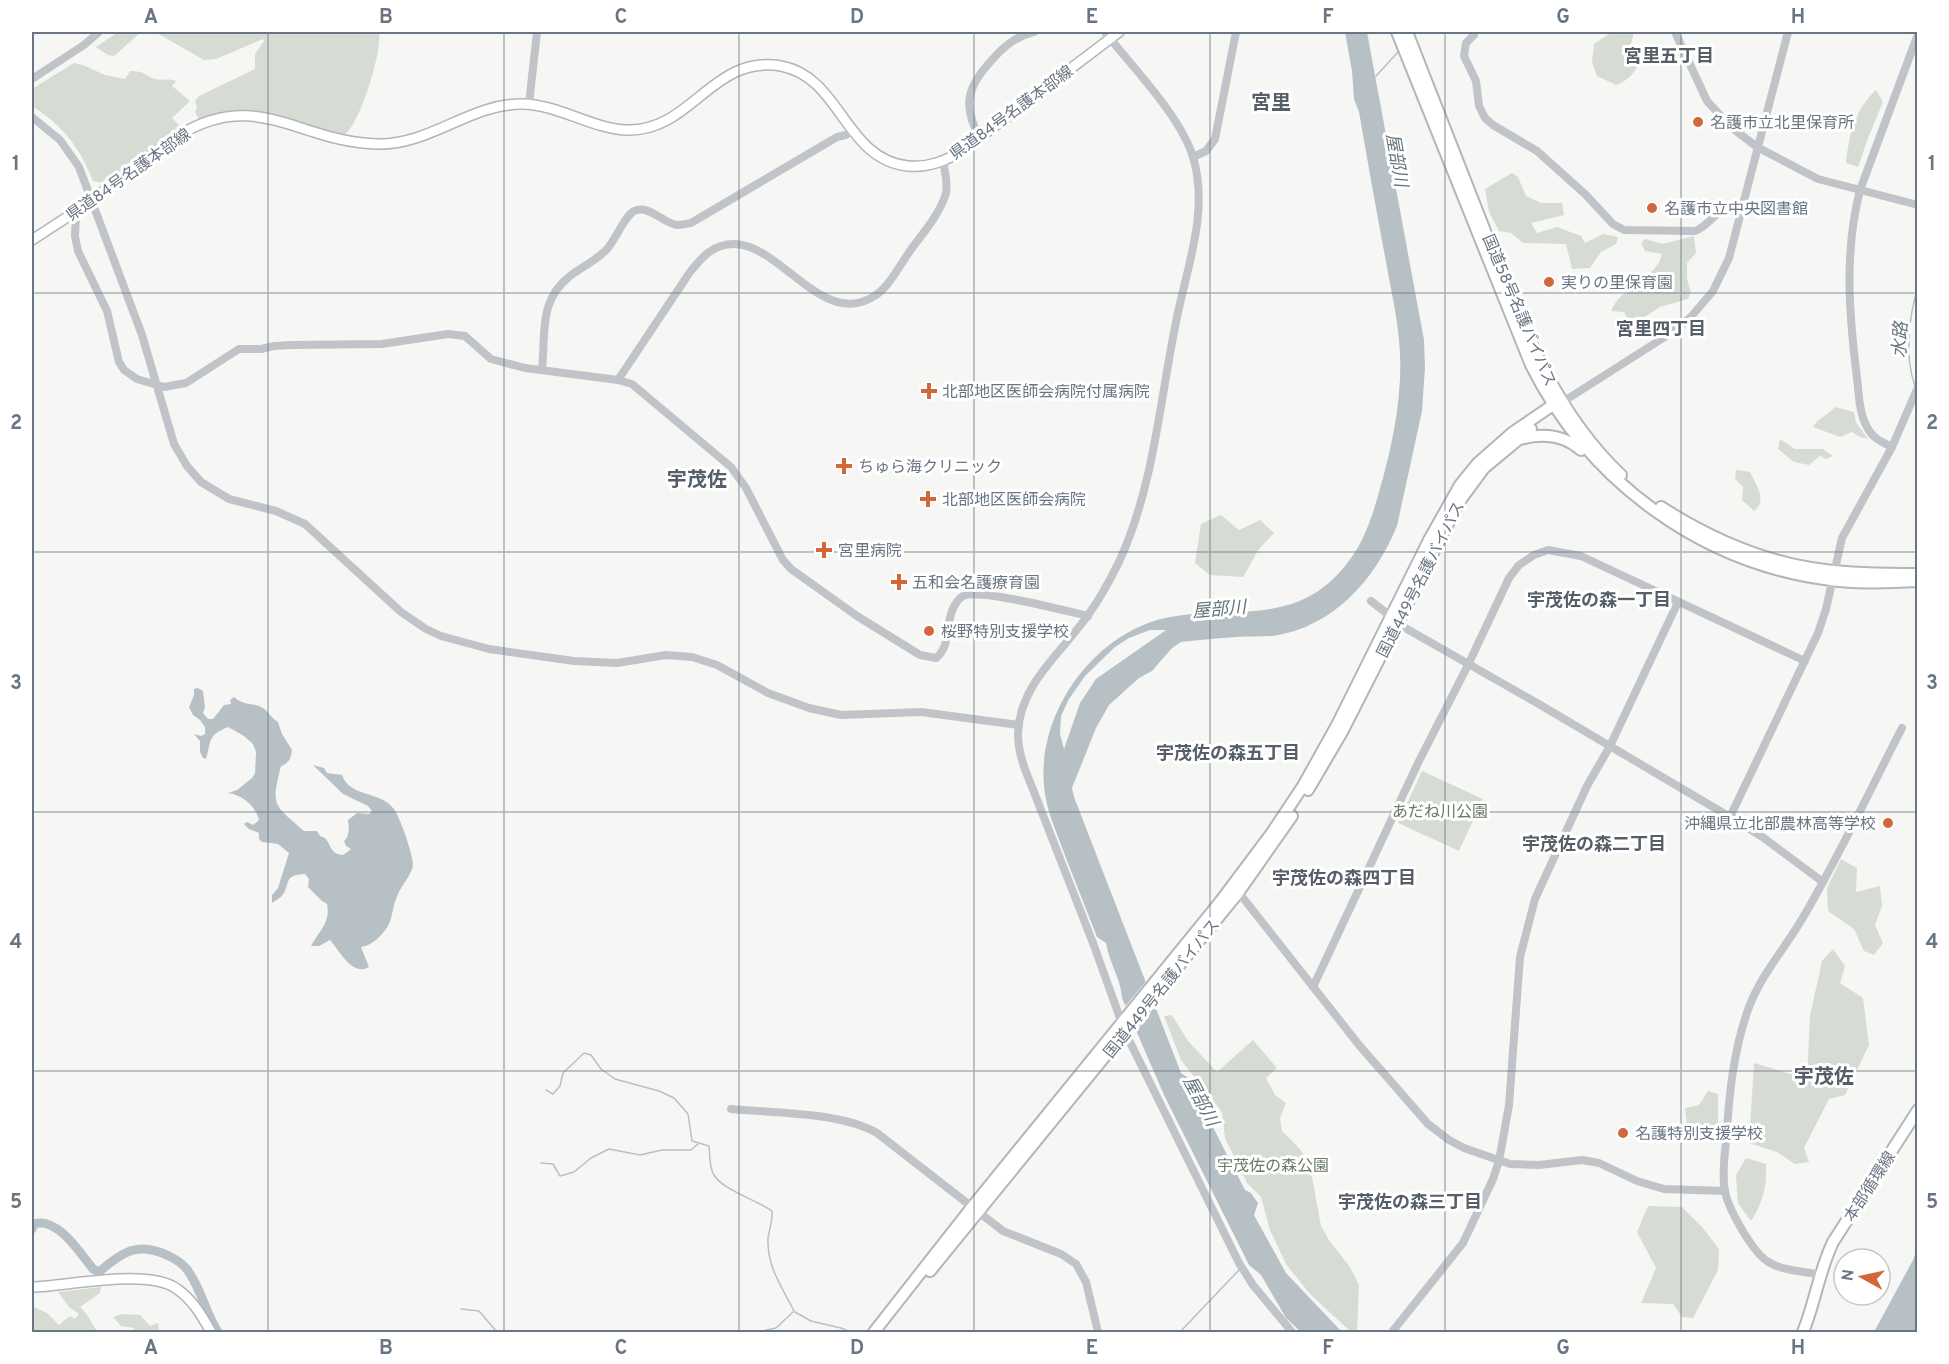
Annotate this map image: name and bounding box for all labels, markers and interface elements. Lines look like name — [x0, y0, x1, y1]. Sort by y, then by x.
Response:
text: A — [144, 5, 158, 31]
text: B — [379, 5, 393, 31]
text: C — [615, 5, 627, 31]
text: D — [850, 5, 864, 31]
text: E — [1086, 5, 1098, 31]
text: F — [1322, 5, 1334, 31]
text: G — [1556, 5, 1570, 31]
text: H — [1791, 5, 1805, 31]
district label: 宮里五丁目 — [1624, 46, 1714, 69]
street label: 県道84号名護本部線 — [947, 62, 1078, 165]
district label: 宮里 — [1251, 91, 1291, 117]
place label: 名護市立北里保育所 — [1710, 114, 1854, 134]
marker: 名護市立北里保育所 — [1691, 115, 1705, 129]
street label: 県道84号名護本部線 — [63, 125, 195, 226]
water label: 屋部川 — [1380, 132, 1412, 191]
text: 1 — [12, 152, 20, 178]
text: 1 — [1928, 152, 1936, 178]
place label: 名護市立中央図書館 — [1664, 200, 1808, 220]
marker: 名護市立中央図書館 — [1645, 201, 1659, 215]
street label: 国道58号名護バイパス — [1477, 232, 1559, 390]
place label: 実りの里保育園 — [1561, 274, 1673, 294]
marker: 実りの里保育園 — [1542, 275, 1556, 289]
district label: 宮里四丁目 — [1616, 319, 1706, 342]
water label: 水路 — [1889, 320, 1914, 359]
marker: 北部地区医師会病院付属病院 — [920, 382, 938, 400]
place label: 北部地区医師会病院付属病院 — [942, 383, 1150, 403]
text: 2 — [10, 411, 22, 437]
text: 2 — [1926, 411, 1938, 437]
marker: ちゅら海クリニック — [835, 457, 853, 475]
place label: ちゅら海クリニック — [858, 458, 1002, 478]
district label: 宇茂佐 — [667, 468, 727, 494]
marker: 北部地区医師会病院 — [919, 490, 937, 508]
place label: 北部地区医師会病院 — [942, 491, 1086, 511]
street label: 国道449号名護バイパス — [1374, 498, 1470, 661]
marker: 宮里病院 — [815, 541, 833, 559]
place label: 宮里病院 — [838, 542, 902, 562]
marker: 五和会名護療育園 — [890, 573, 908, 591]
place label: 五和会名護療育園 — [912, 574, 1040, 594]
district label: 宇茂佐の森一丁目 — [1527, 590, 1671, 613]
water label: 屋部川 — [1191, 597, 1249, 624]
place label: 桜野特別支援学校 — [941, 623, 1069, 643]
marker: 桜野特別支援学校 — [922, 624, 936, 638]
text: 3 — [10, 671, 22, 697]
text: 3 — [1926, 671, 1938, 697]
district label: 宇茂佐の森五丁目 — [1156, 743, 1300, 766]
park label: あだね川公園 — [1392, 803, 1488, 823]
place label: 沖縄県立北部農林高等学校 — [1684, 815, 1876, 835]
marker: 沖縄県立北部農林高等学校 — [1881, 816, 1895, 830]
district label: 宇茂佐の森二丁目 — [1522, 834, 1666, 857]
district label: 宇茂佐の森四丁目 — [1272, 868, 1416, 891]
street label: 国道449号名護バイパス — [1100, 916, 1225, 1063]
text: 4 — [10, 930, 22, 956]
text: 4 — [1926, 930, 1938, 956]
district label: 宇茂佐 — [1794, 1065, 1854, 1091]
water label: 屋部川 — [1177, 1072, 1223, 1133]
place label: 名護特別支援学校 — [1635, 1125, 1763, 1145]
marker: 名護特別支援学校 — [1616, 1126, 1630, 1140]
street label: 本部循環線 — [1841, 1148, 1901, 1226]
park label: 宇茂佐の森公園 — [1217, 1157, 1329, 1177]
text: 5 — [10, 1190, 22, 1216]
text: 5 — [1926, 1190, 1938, 1216]
district label: 宇茂佐の森三丁目 — [1338, 1192, 1482, 1215]
north arrow — [1832, 1247, 1892, 1307]
text: N — [1838, 1268, 1860, 1282]
text: A — [144, 1336, 158, 1362]
text: B — [379, 1336, 393, 1362]
text: C — [615, 1336, 627, 1362]
text: D — [850, 1336, 864, 1362]
text: E — [1086, 1336, 1098, 1362]
text: F — [1322, 1336, 1334, 1362]
text: G — [1556, 1336, 1570, 1362]
text: H — [1791, 1336, 1805, 1362]

